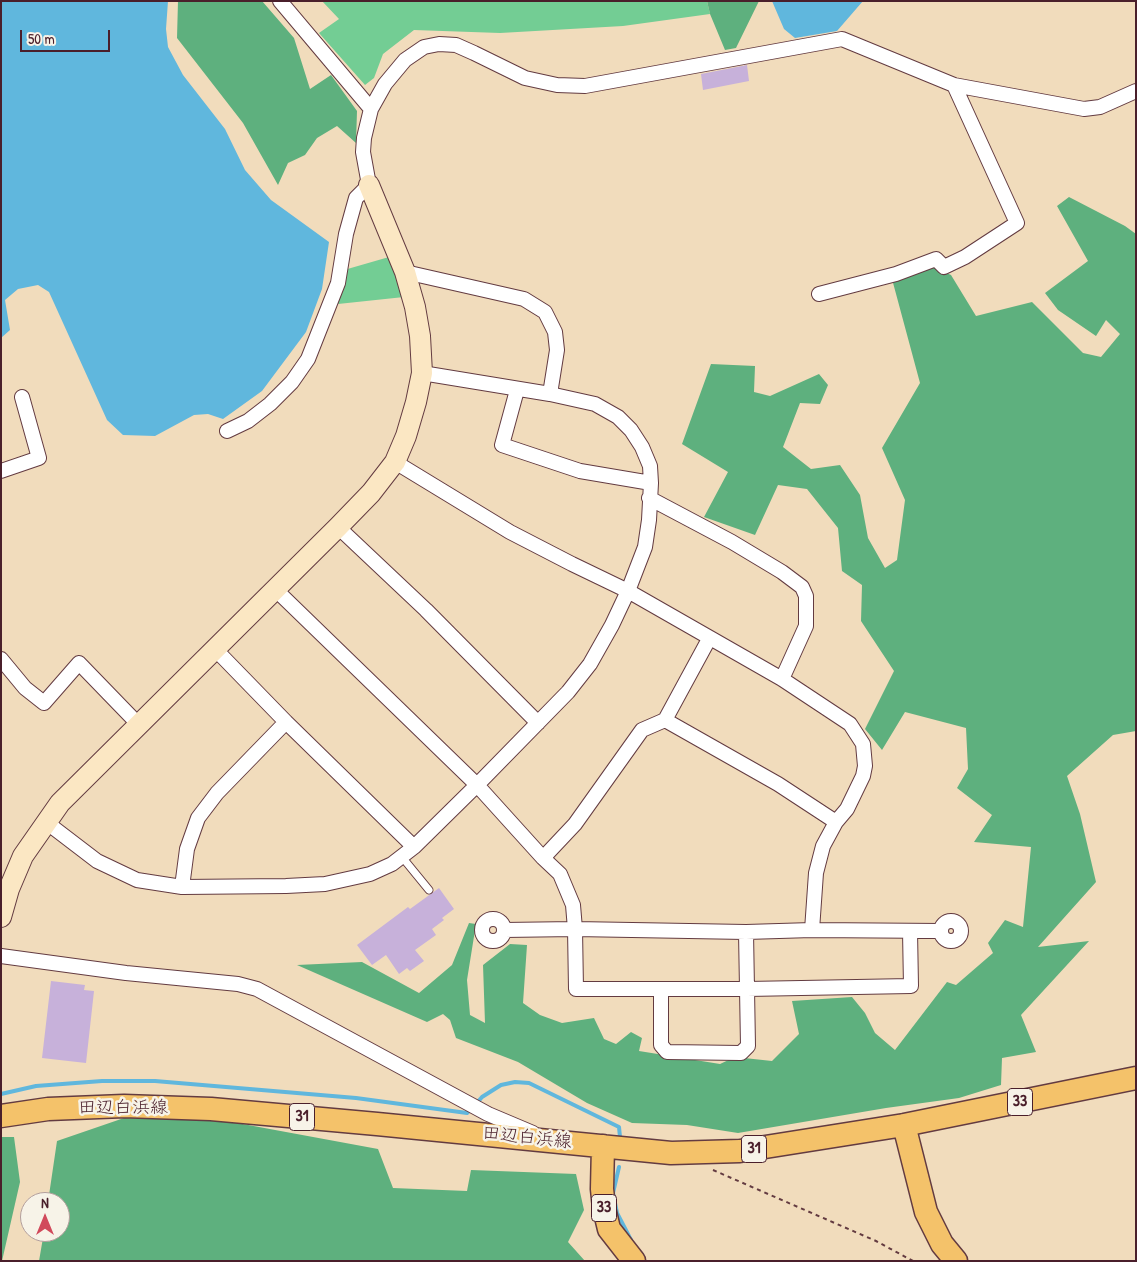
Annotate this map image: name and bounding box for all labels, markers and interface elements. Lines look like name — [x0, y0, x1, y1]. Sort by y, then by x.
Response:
scale bar — [22, 20, 112, 52]
text: 50 m — [28, 28, 55, 49]
road number: 33 — [1008, 1088, 1032, 1116]
street label: 田辺白浜線 — [78, 1097, 168, 1119]
road number: 31 — [290, 1104, 314, 1130]
street label: 田辺白浜線 — [481, 1123, 573, 1153]
road number: 31 — [742, 1136, 766, 1162]
north arrow — [20, 1192, 70, 1242]
text: N — [41, 1193, 49, 1212]
road number: 33 — [592, 1194, 616, 1222]

